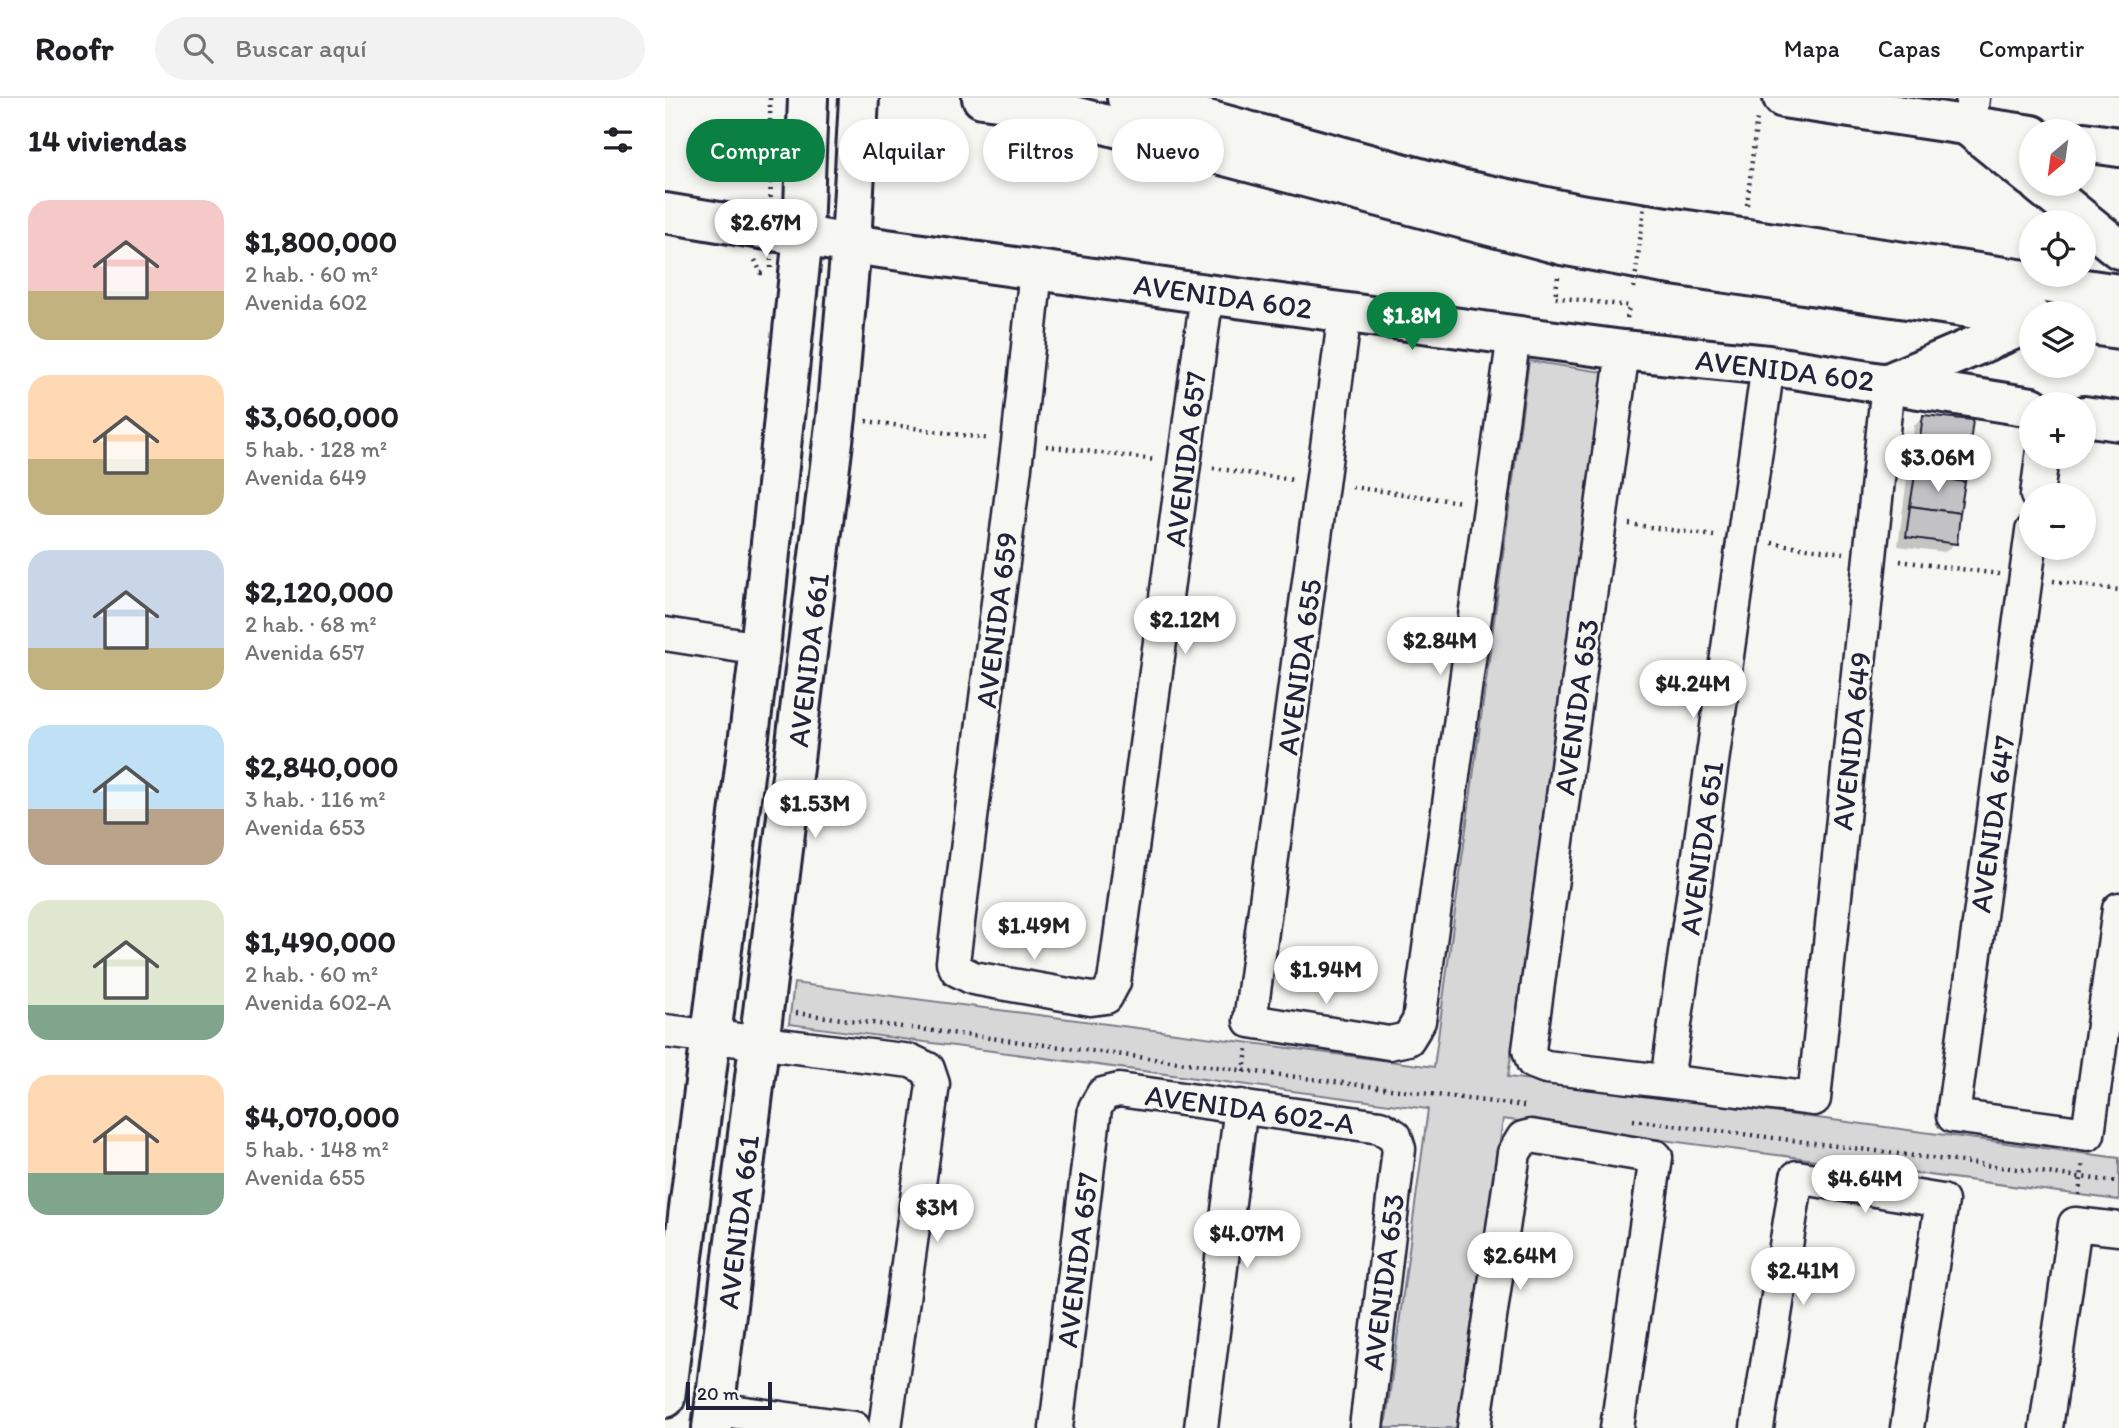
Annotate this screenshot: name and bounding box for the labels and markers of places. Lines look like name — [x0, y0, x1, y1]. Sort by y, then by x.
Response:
pin: $2.67M — [709, 200, 823, 259]
pin: $1.8M — [1363, 292, 1461, 352]
pin: $3.06M — [1881, 434, 1995, 494]
pin: $2.12M — [1128, 596, 1242, 656]
pin: $2.84M — [1383, 618, 1497, 677]
pin: $4.24M — [1636, 660, 1750, 720]
pin: $1.53M — [758, 780, 872, 840]
pin: $1.49M — [977, 902, 1091, 962]
pin: $1.94M — [1269, 946, 1383, 1006]
pin: $4.64M — [1808, 1156, 1922, 1215]
pin: $3M — [903, 1184, 971, 1244]
pin: $4.07M — [1190, 1210, 1304, 1270]
pin: $2.64M — [1463, 1232, 1577, 1292]
pin: $2.41M — [1746, 1248, 1860, 1307]

